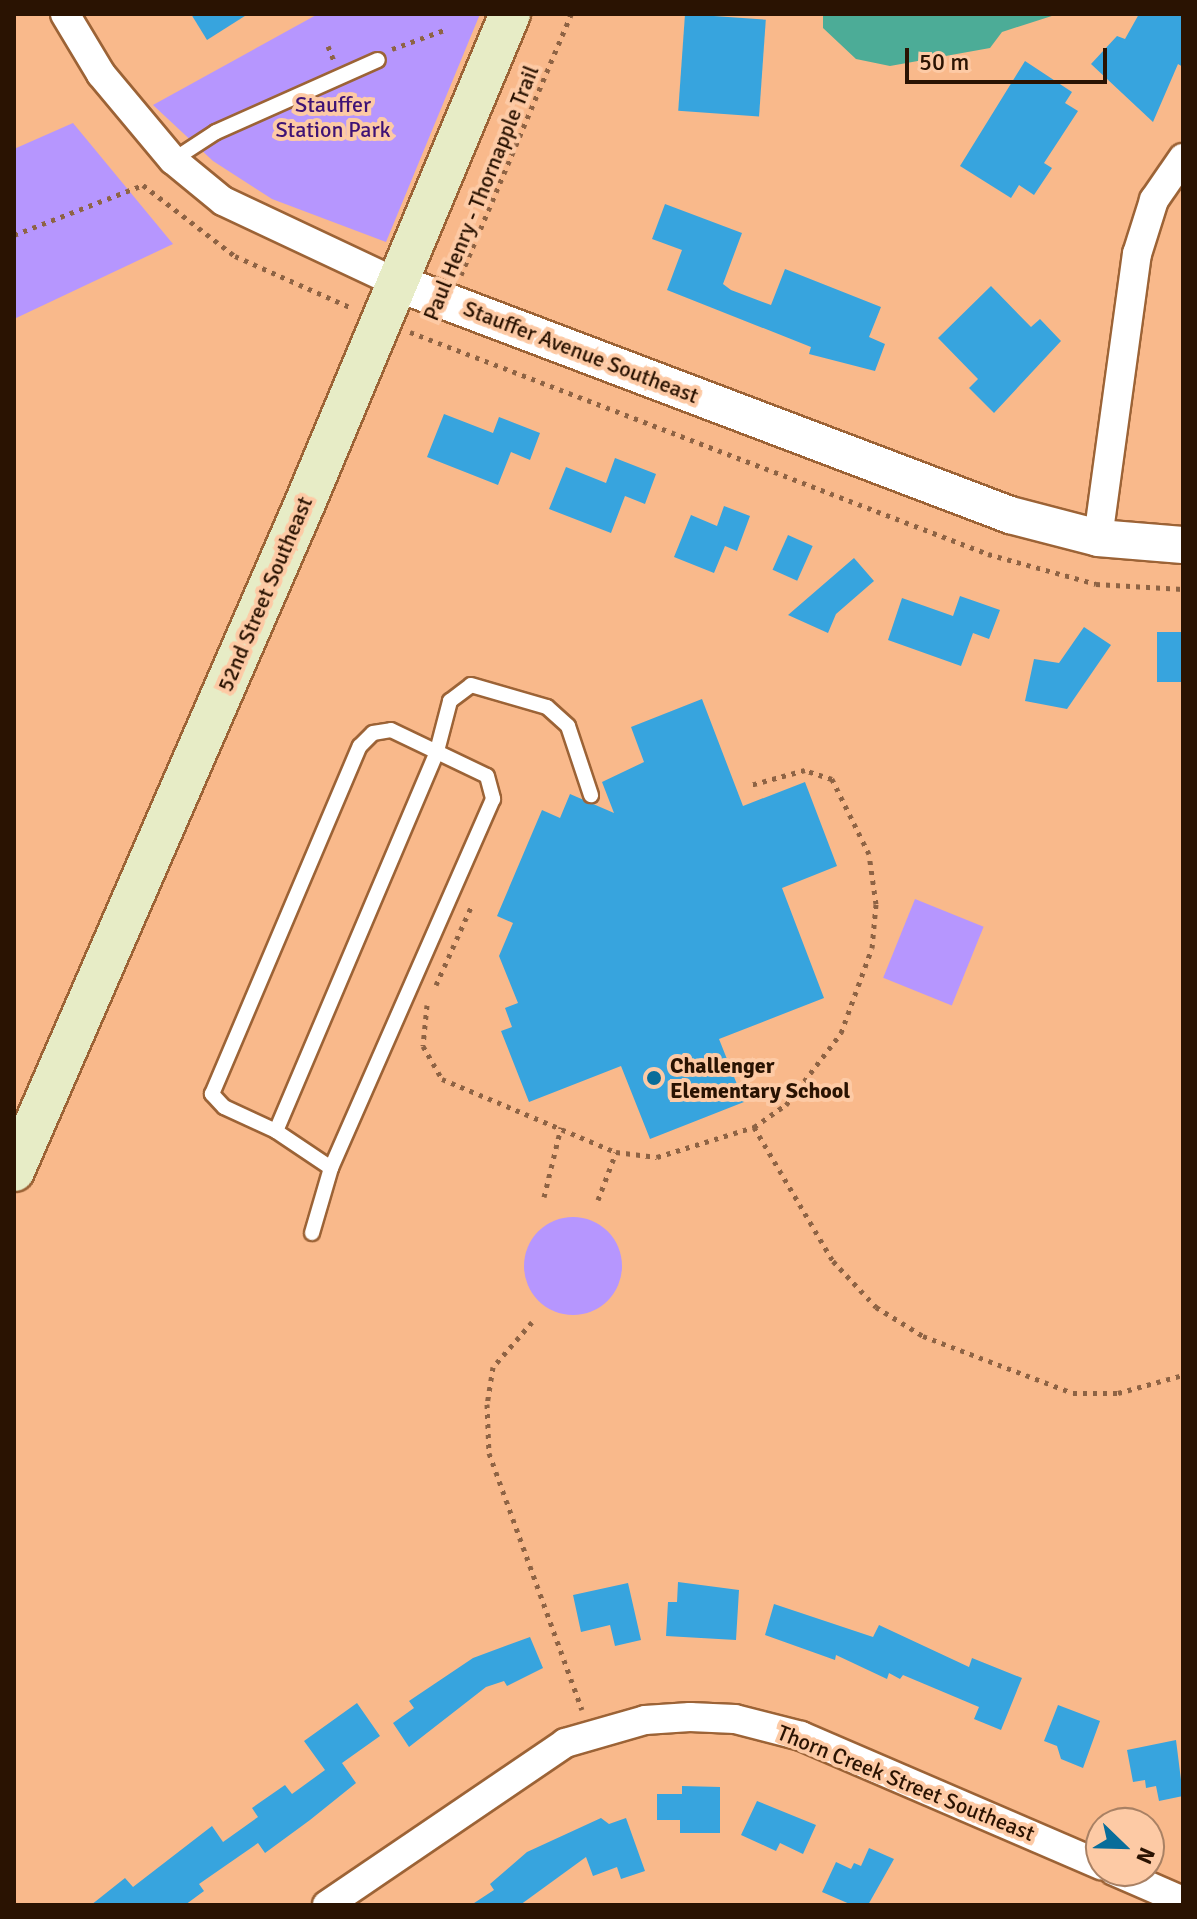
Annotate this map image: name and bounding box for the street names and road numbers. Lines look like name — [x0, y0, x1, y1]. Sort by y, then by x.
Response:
street label: Paul Henry - Thornapple Trail — [418, 62, 544, 324]
street label: Stauffer Avenue Southeast — [460, 295, 702, 409]
street label: 52nd Street Southeast — [212, 493, 318, 695]
street label: Thorn Creek Street Southeast — [774, 1719, 1038, 1847]

